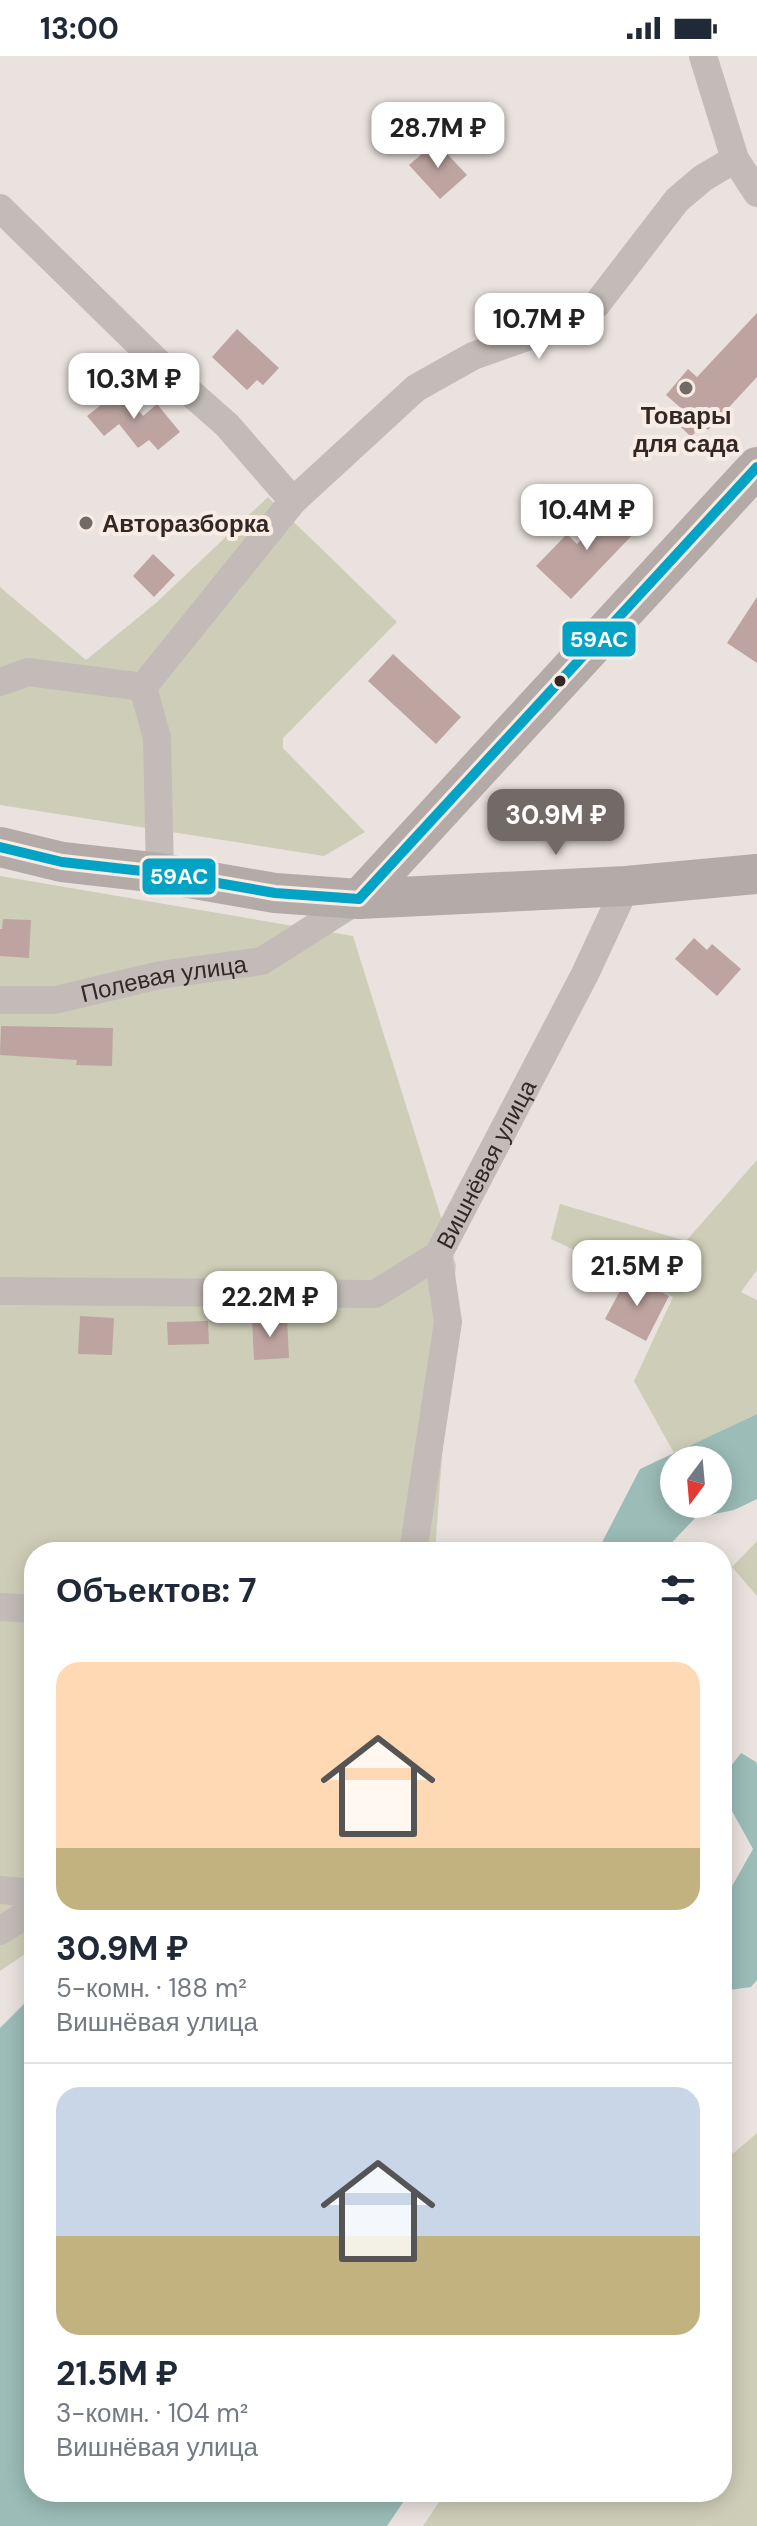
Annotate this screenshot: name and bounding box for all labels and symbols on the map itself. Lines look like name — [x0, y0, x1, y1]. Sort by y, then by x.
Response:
pin: 28.7M ₽ — [364, 102, 512, 170]
pin: 10.7M ₽ — [465, 293, 613, 361]
pin: 10.3M ₽ — [60, 353, 208, 421]
marker: Товары для сада — [677, 379, 695, 397]
place label: Товары для сада — [633, 400, 739, 459]
pin: 10.4M ₽ — [513, 484, 661, 552]
place label: Авторазборка — [102, 508, 270, 539]
marker: Авторазборка — [77, 514, 95, 532]
line badge: 59АС — [561, 620, 637, 658]
text: 59АС — [570, 625, 628, 654]
unlabelled marker — [552, 673, 568, 689]
pin: 30.9M ₽ — [482, 789, 630, 857]
line badge: 59АС — [141, 857, 217, 896]
text: 59АС — [150, 862, 208, 891]
street label: Полевая улица — [77, 948, 249, 1009]
street label: Вишнёвая улица — [429, 1073, 543, 1254]
pin: 21.5M ₽ — [563, 1240, 711, 1308]
pin: 22.2M ₽ — [196, 1271, 344, 1339]
north arrow — [660, 1446, 732, 1518]

